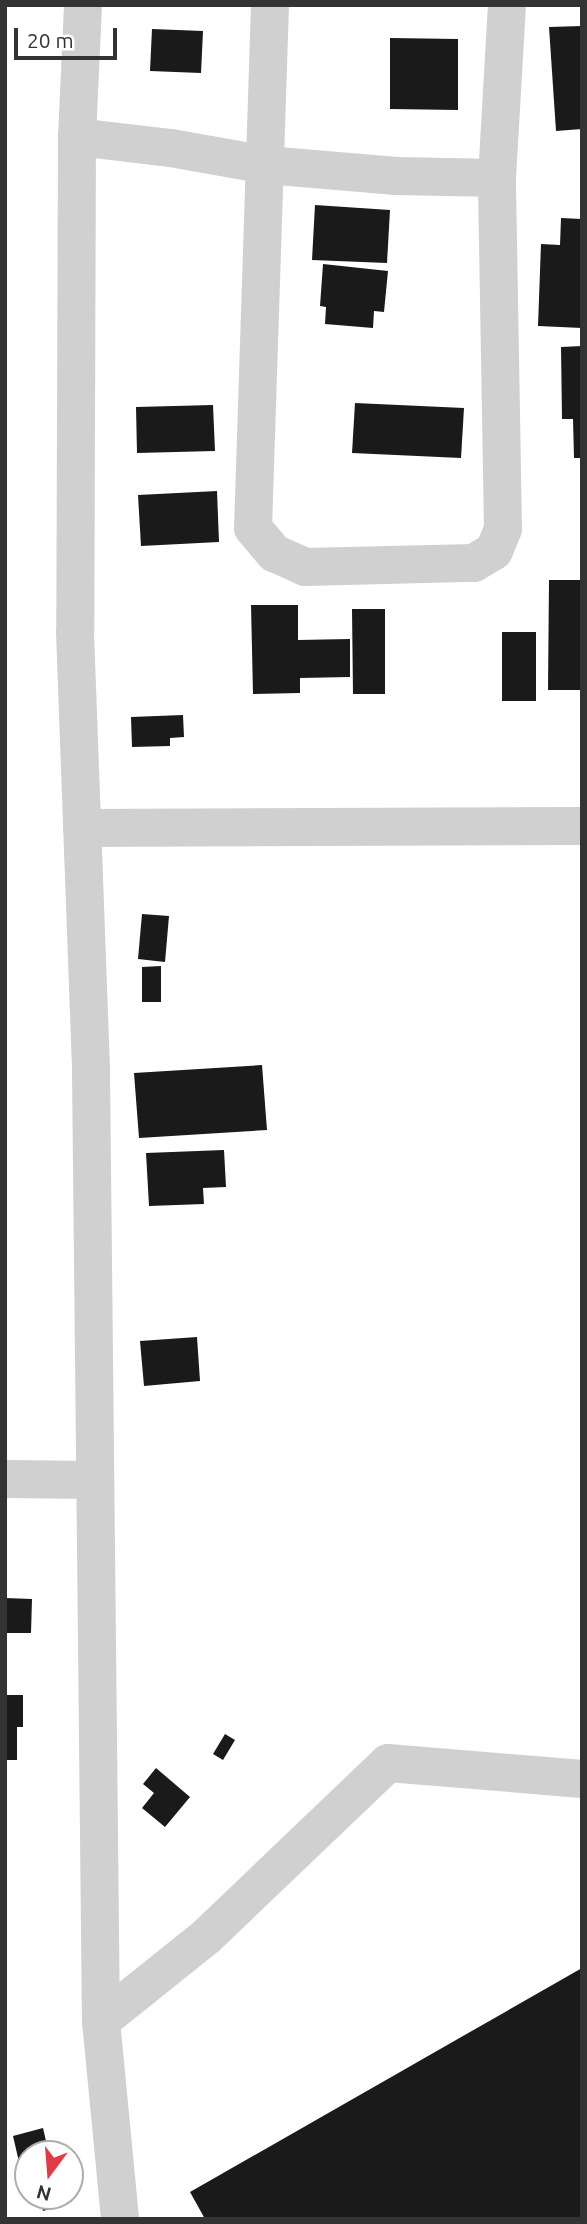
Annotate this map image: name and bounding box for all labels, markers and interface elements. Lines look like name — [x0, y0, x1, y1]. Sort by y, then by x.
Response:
scale bar — [18, 14, 121, 58]
text: 20 m — [27, 28, 74, 52]
north arrow — [14, 2140, 84, 2210]
text: N — [34, 2181, 54, 2206]

